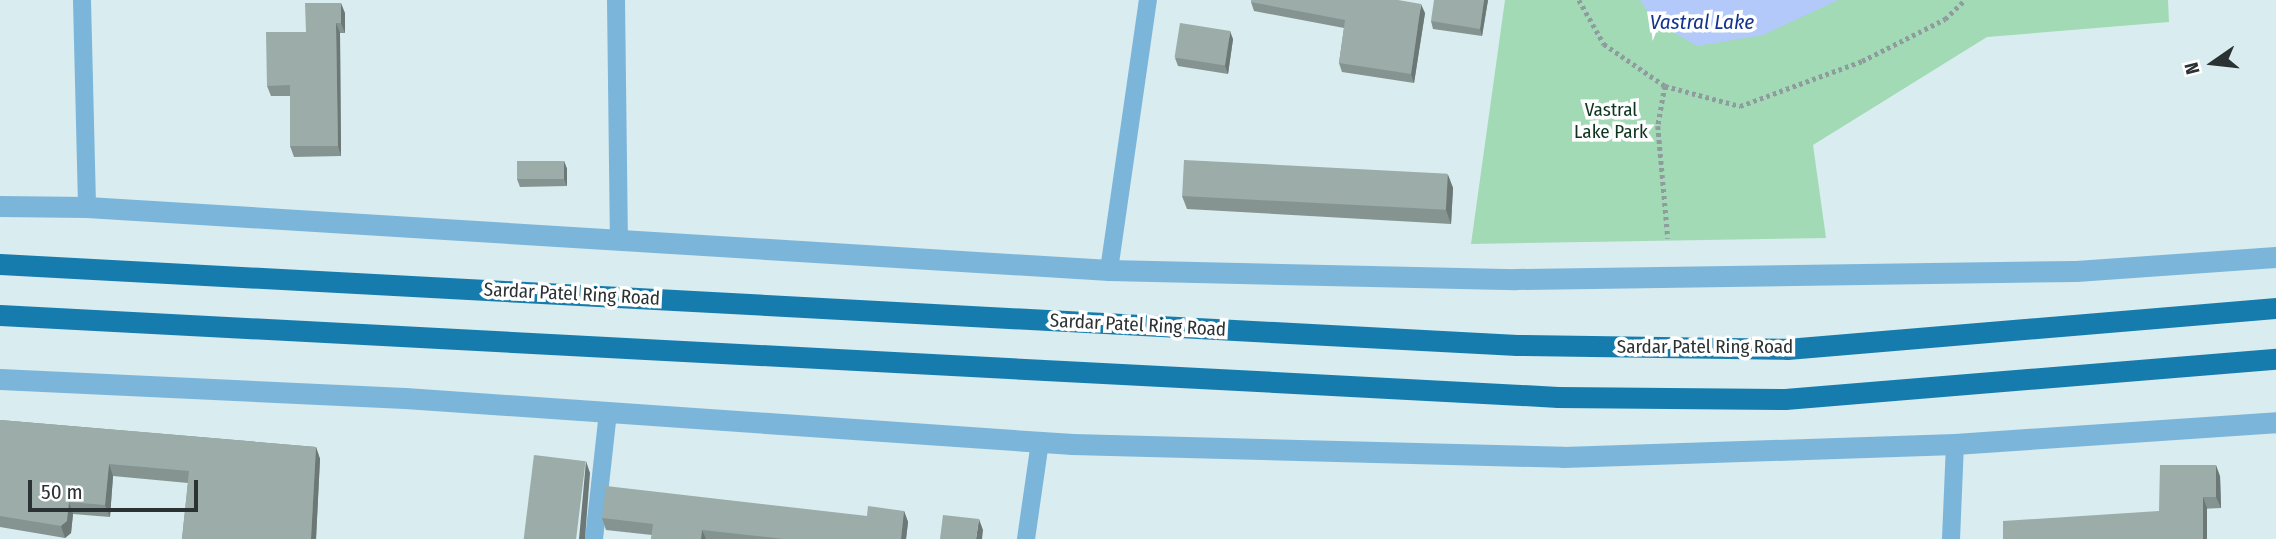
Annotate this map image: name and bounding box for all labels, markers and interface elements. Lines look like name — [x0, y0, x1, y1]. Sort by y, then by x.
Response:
water label: Vastral Lake — [1650, 9, 1754, 35]
north arrow — [2178, 28, 2248, 98]
text: N — [2180, 60, 2205, 77]
park label: Vastral Lake Park — [1574, 99, 1648, 143]
street label: Sardar Patel Ring Road — [483, 278, 661, 310]
street label: Sardar Patel Ring Road — [1049, 309, 1227, 341]
street label: Sardar Patel Ring Road — [1617, 336, 1793, 358]
scale bar — [32, 466, 201, 510]
text: 50 m — [41, 479, 83, 505]

